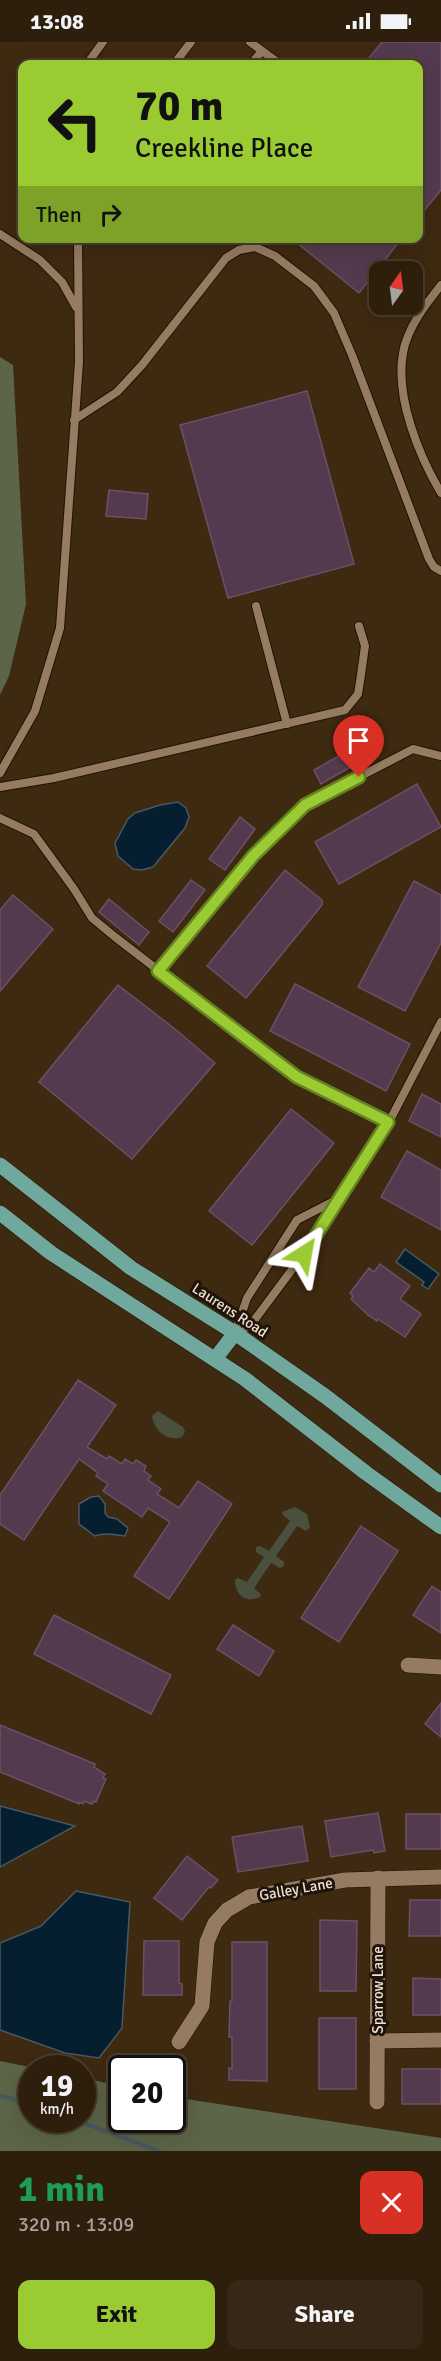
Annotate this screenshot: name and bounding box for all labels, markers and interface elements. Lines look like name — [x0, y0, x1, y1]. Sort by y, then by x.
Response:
text: 13:08 — [30, 8, 84, 35]
text: 70 m — [135, 81, 224, 132]
icon: left — [36, 84, 114, 162]
text: Creekline Place — [135, 132, 313, 165]
icon: right — [94, 198, 127, 231]
text: Then — [36, 201, 82, 228]
north arrow — [369, 261, 423, 315]
map controls — [369, 261, 423, 315]
pin — [333, 715, 384, 777]
icon: arrive — [342, 724, 375, 757]
position arrow — [272, 1222, 336, 1286]
street label: Laurens Road — [189, 1279, 271, 1341]
street label: Galley Lane — [258, 1874, 334, 1904]
street label: Sparrow Lane — [369, 1946, 387, 2034]
speed limit sign: 20 — [108, 2055, 186, 2133]
text: 19 — [41, 2068, 73, 2105]
text: km/h — [40, 2100, 74, 2118]
text: 1 min — [18, 2167, 105, 2212]
button: close — [360, 2171, 423, 2234]
text: 320 m · 13:09 — [18, 2212, 134, 2237]
button: Exit — [18, 2280, 215, 2349]
button: Share — [227, 2280, 423, 2349]

